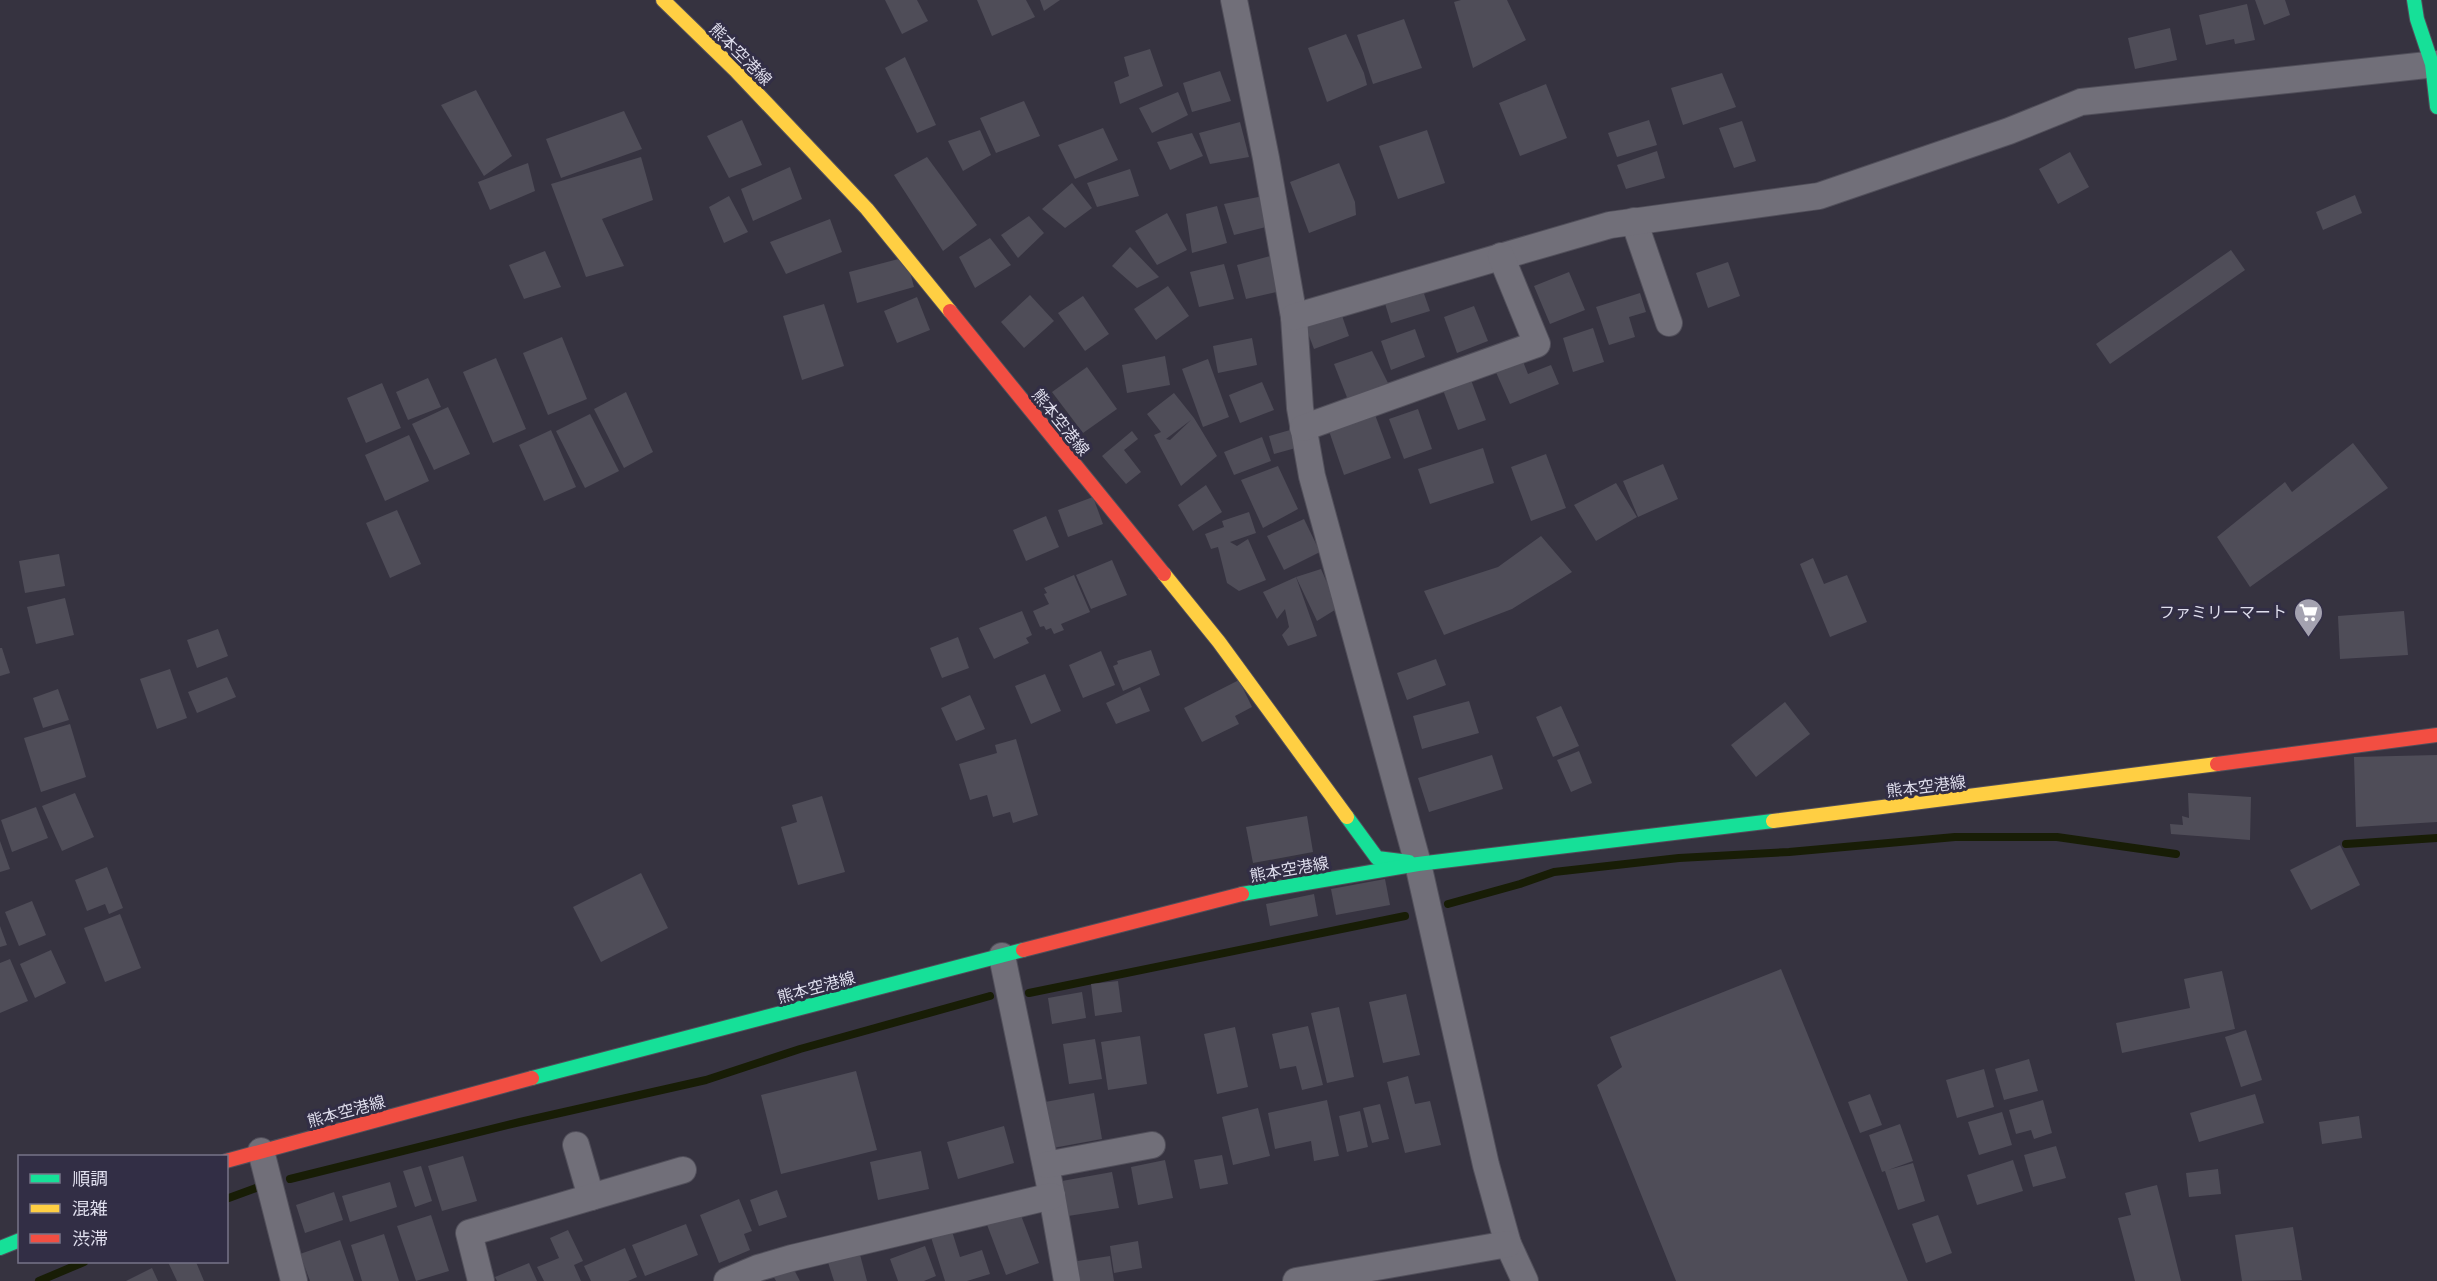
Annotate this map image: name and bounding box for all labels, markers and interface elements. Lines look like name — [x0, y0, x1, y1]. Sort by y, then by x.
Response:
street label: 熊本空港線 — [706, 19, 776, 89]
street label: 熊本空港線 — [1029, 385, 1094, 459]
supermarket icon: ファミリーマート — [2292, 596, 2324, 638]
place label: ファミリーマート — [2159, 602, 2287, 621]
street label: 熊本空港線 — [1885, 771, 1967, 800]
street label: 熊本空港線 — [1248, 852, 1330, 885]
street label: 熊本空港線 — [775, 967, 857, 1006]
street label: 熊本空港線 — [305, 1091, 387, 1130]
legend — [18, 1155, 228, 1263]
text: 順調 — [72, 1167, 108, 1189]
text: 混雑 — [72, 1197, 108, 1219]
text: 渋滞 — [72, 1227, 108, 1249]

